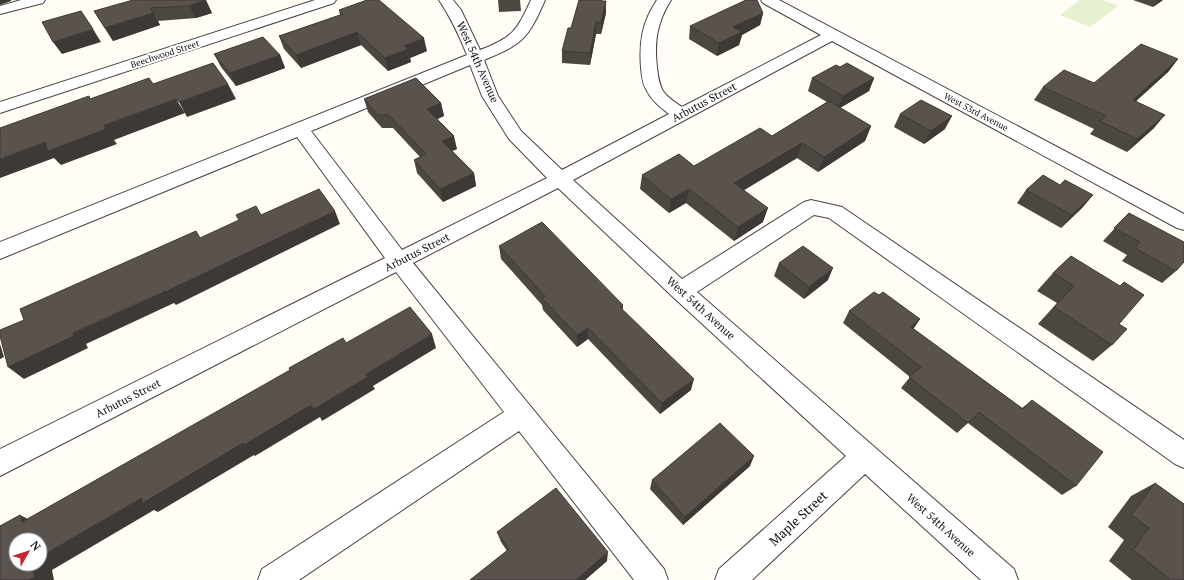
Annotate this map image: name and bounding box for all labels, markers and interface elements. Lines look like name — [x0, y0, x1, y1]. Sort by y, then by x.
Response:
street label: West 54th Avenue — [454, 19, 502, 105]
street label: Beechwood Street — [129, 37, 202, 71]
street label: Arbutus Street — [669, 79, 739, 125]
street label: West 53rd Avenue — [942, 90, 1011, 134]
street label: Arbutus Street — [382, 230, 452, 274]
street label: West 54th Avenue — [664, 274, 738, 343]
street label: Arbutus Street — [93, 376, 163, 420]
street label: Maple Street — [765, 486, 831, 550]
street label: West 54th Avenue — [904, 491, 978, 560]
north arrow — [8, 532, 48, 572]
text: N — [28, 538, 44, 554]

